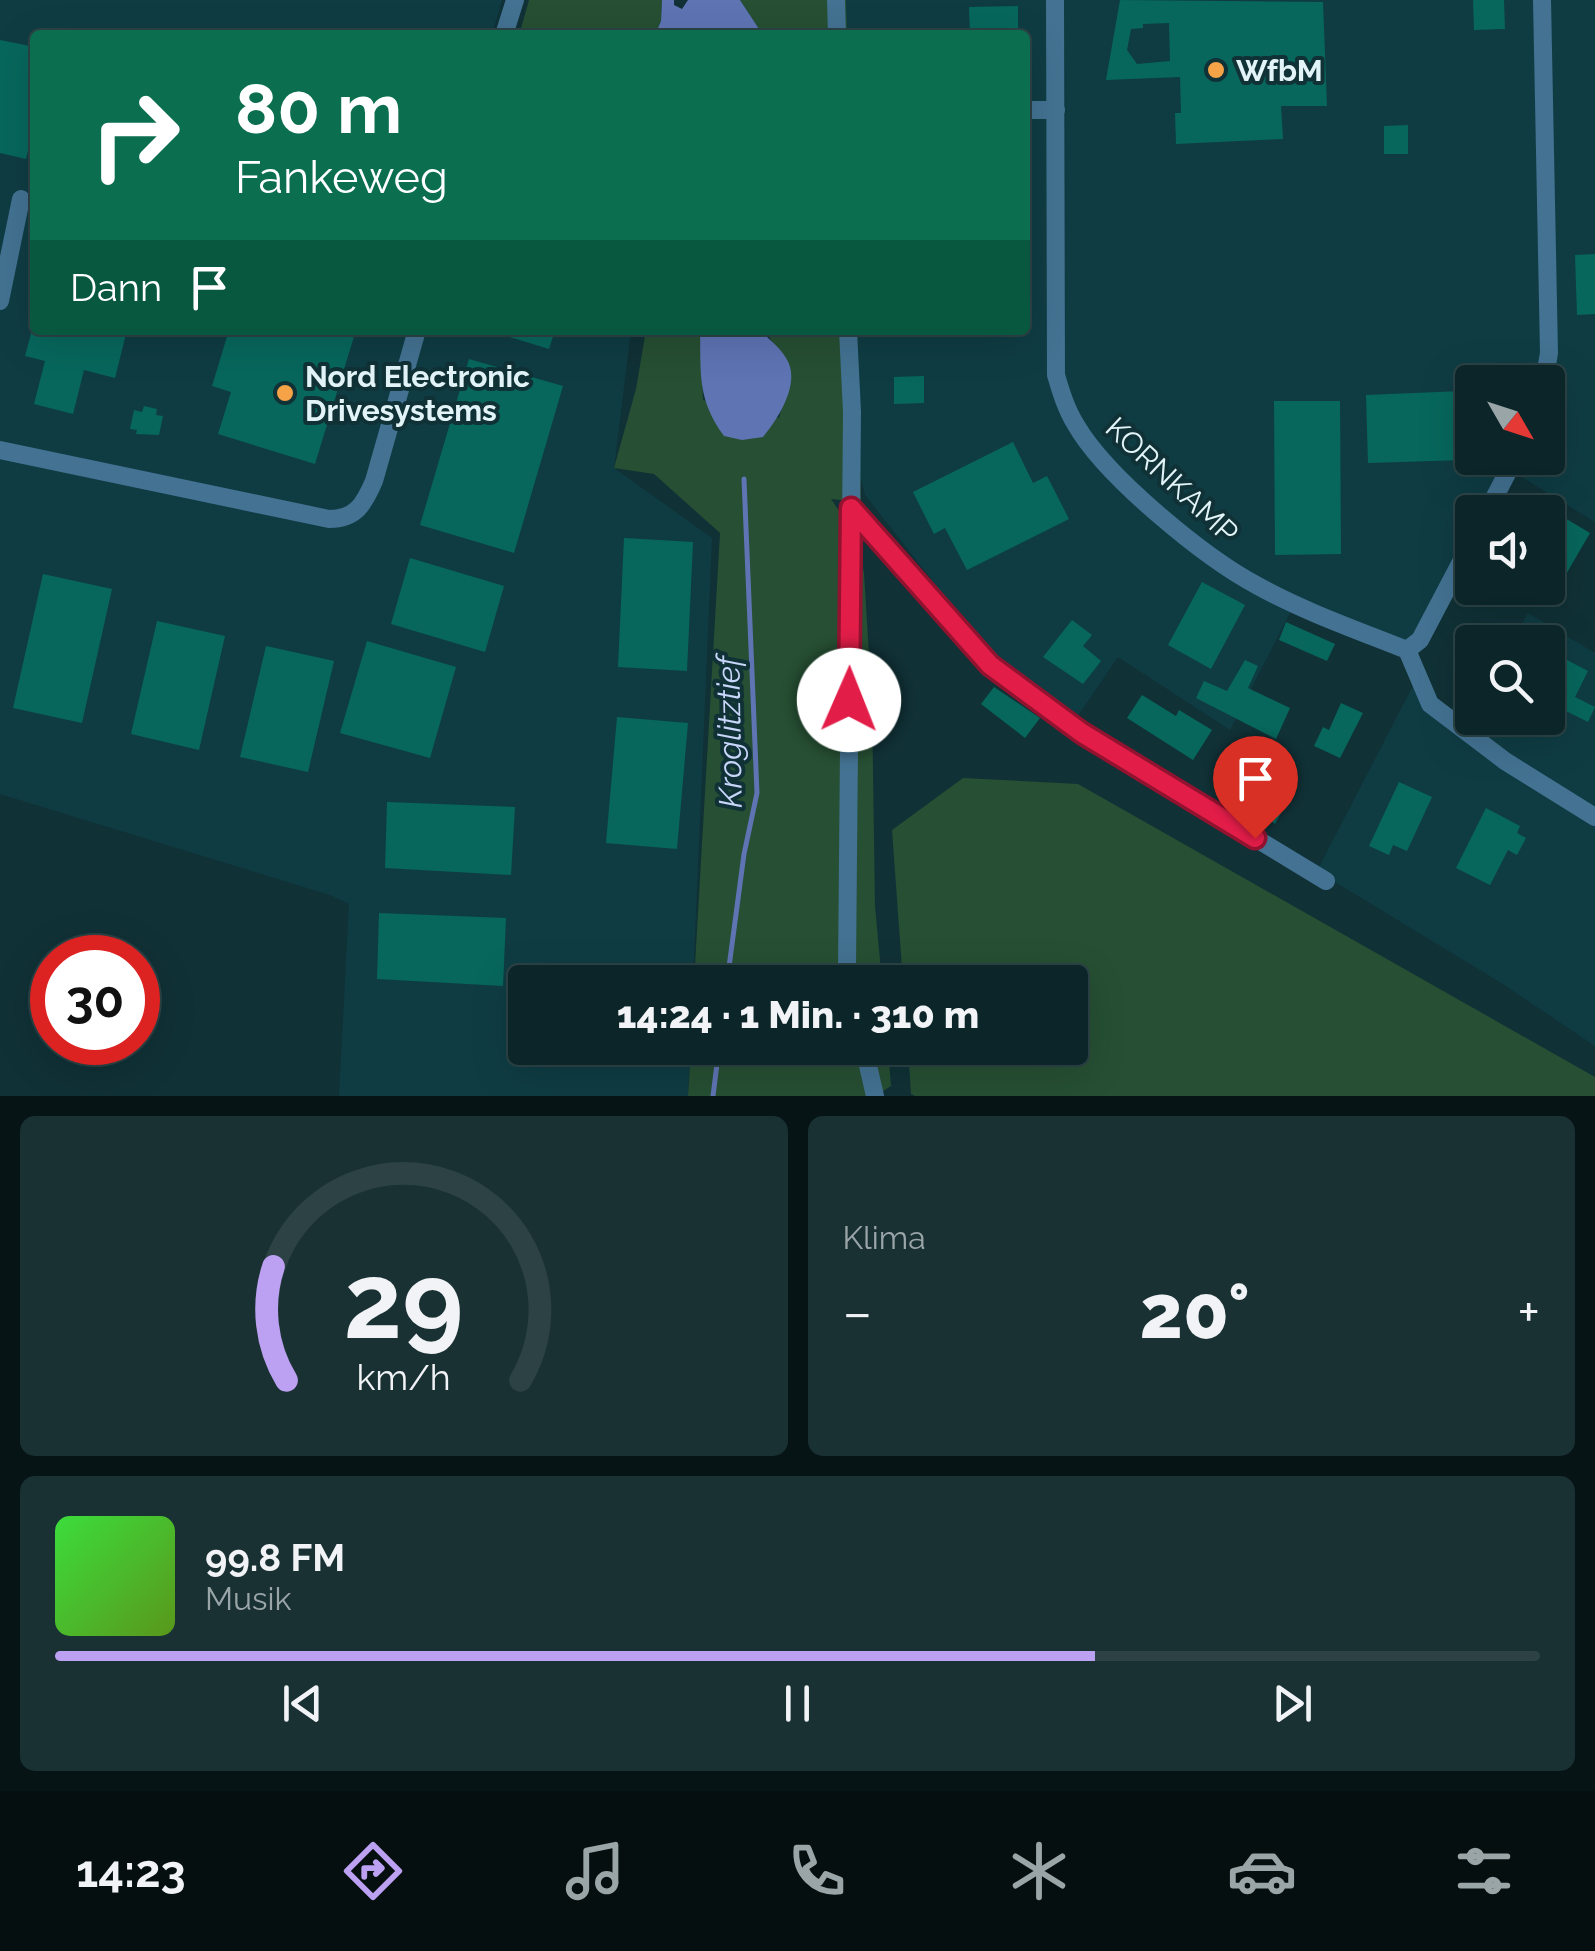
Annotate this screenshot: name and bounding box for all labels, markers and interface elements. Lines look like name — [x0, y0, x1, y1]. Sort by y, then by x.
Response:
place label: WfbM — [1236, 53, 1323, 88]
marker: WfbM — [1205, 59, 1227, 81]
text: 80 m — [235, 67, 402, 149]
icon: right — [70, 70, 200, 200]
text: Fankeweg — [235, 151, 448, 204]
icon: arrive — [182, 260, 237, 315]
text: Dann — [70, 265, 162, 310]
place label: Nord Electronic Drivesystems — [305, 359, 530, 428]
north arrow — [1455, 365, 1565, 475]
map controls — [1455, 365, 1565, 735]
marker: Nord Electronic Drivesystems — [274, 382, 296, 404]
street label: KORNKAMP — [1099, 410, 1245, 550]
button: sound — [1455, 495, 1565, 605]
button: search — [1455, 625, 1565, 735]
position arrow — [797, 648, 901, 752]
water label: Kroglitztief — [709, 652, 749, 808]
pin — [1213, 736, 1298, 839]
icon: arrive — [1228, 751, 1283, 806]
speed limit sign: 30 — [30, 935, 160, 1065]
text: 14:24 · 1 Min. · 310 m — [617, 992, 979, 1037]
text: Klima — [843, 1219, 926, 1256]
text: 29 — [344, 1240, 464, 1362]
text: 20° — [1139, 1267, 1250, 1356]
text: − — [843, 1280, 872, 1345]
text: + — [1517, 1280, 1540, 1345]
text: km/h — [357, 1356, 451, 1398]
text: 99.8 FM — [205, 1535, 345, 1580]
text: Musik — [205, 1580, 291, 1617]
icon: previous — [275, 1676, 330, 1731]
icon: pause — [770, 1676, 825, 1731]
icon: next — [1265, 1676, 1320, 1731]
icon: directions — [338, 1836, 408, 1906]
icon: music — [560, 1836, 630, 1906]
icon: phone — [782, 1836, 852, 1906]
icon: climate — [1004, 1836, 1074, 1906]
icon: car — [1227, 1836, 1297, 1906]
icon: filters — [1449, 1836, 1519, 1906]
text: 14:23 — [76, 1845, 186, 1898]

